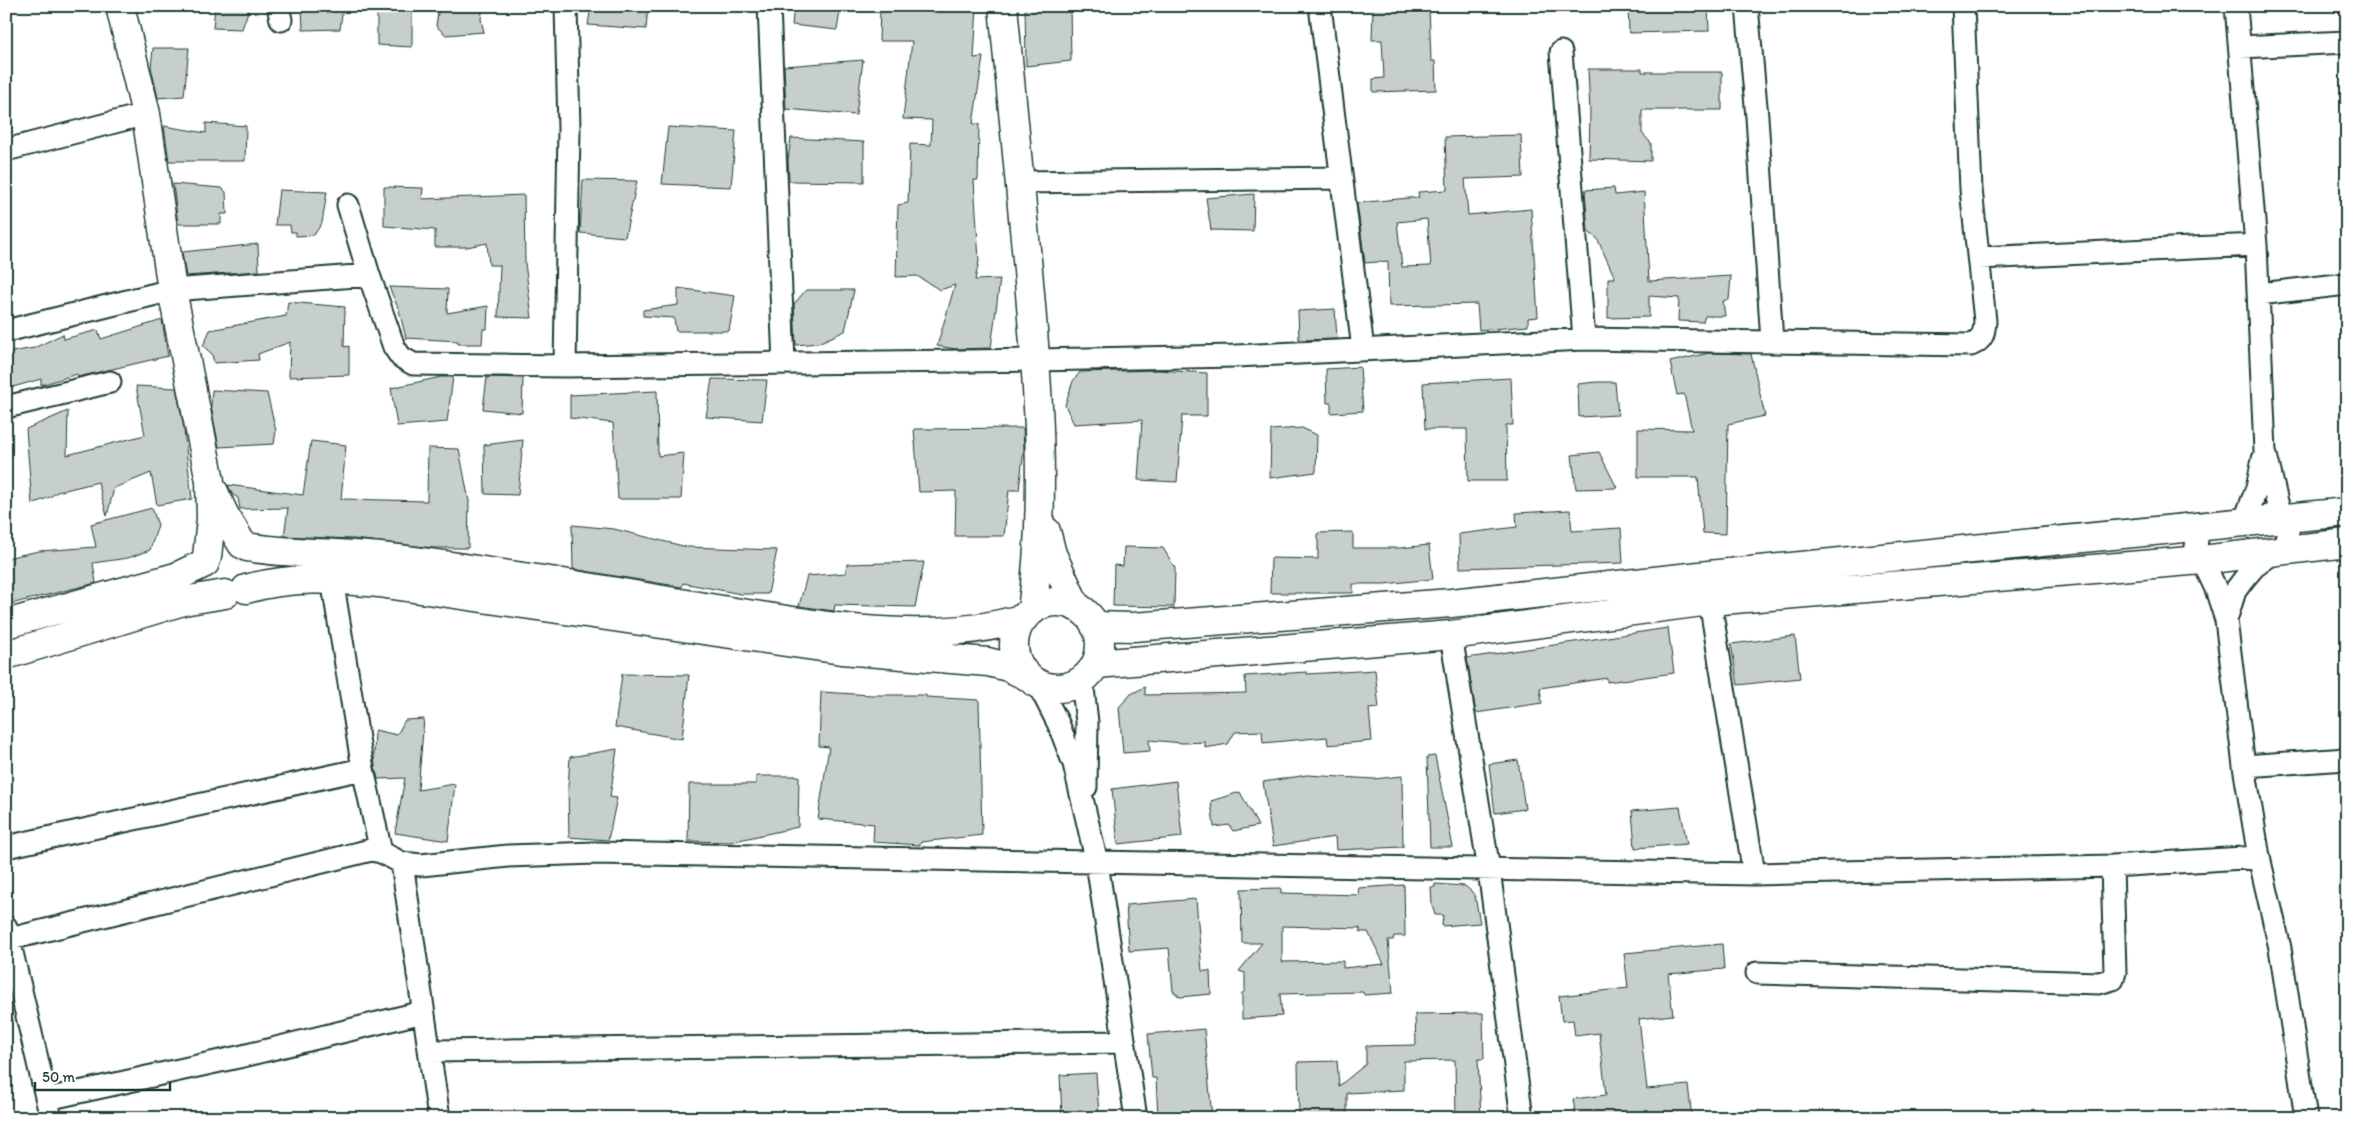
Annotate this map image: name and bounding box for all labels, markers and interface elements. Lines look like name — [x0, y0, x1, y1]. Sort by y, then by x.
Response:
scale bar — [35, 1059, 170, 1091]
text: 50 m — [42, 1068, 75, 1086]

